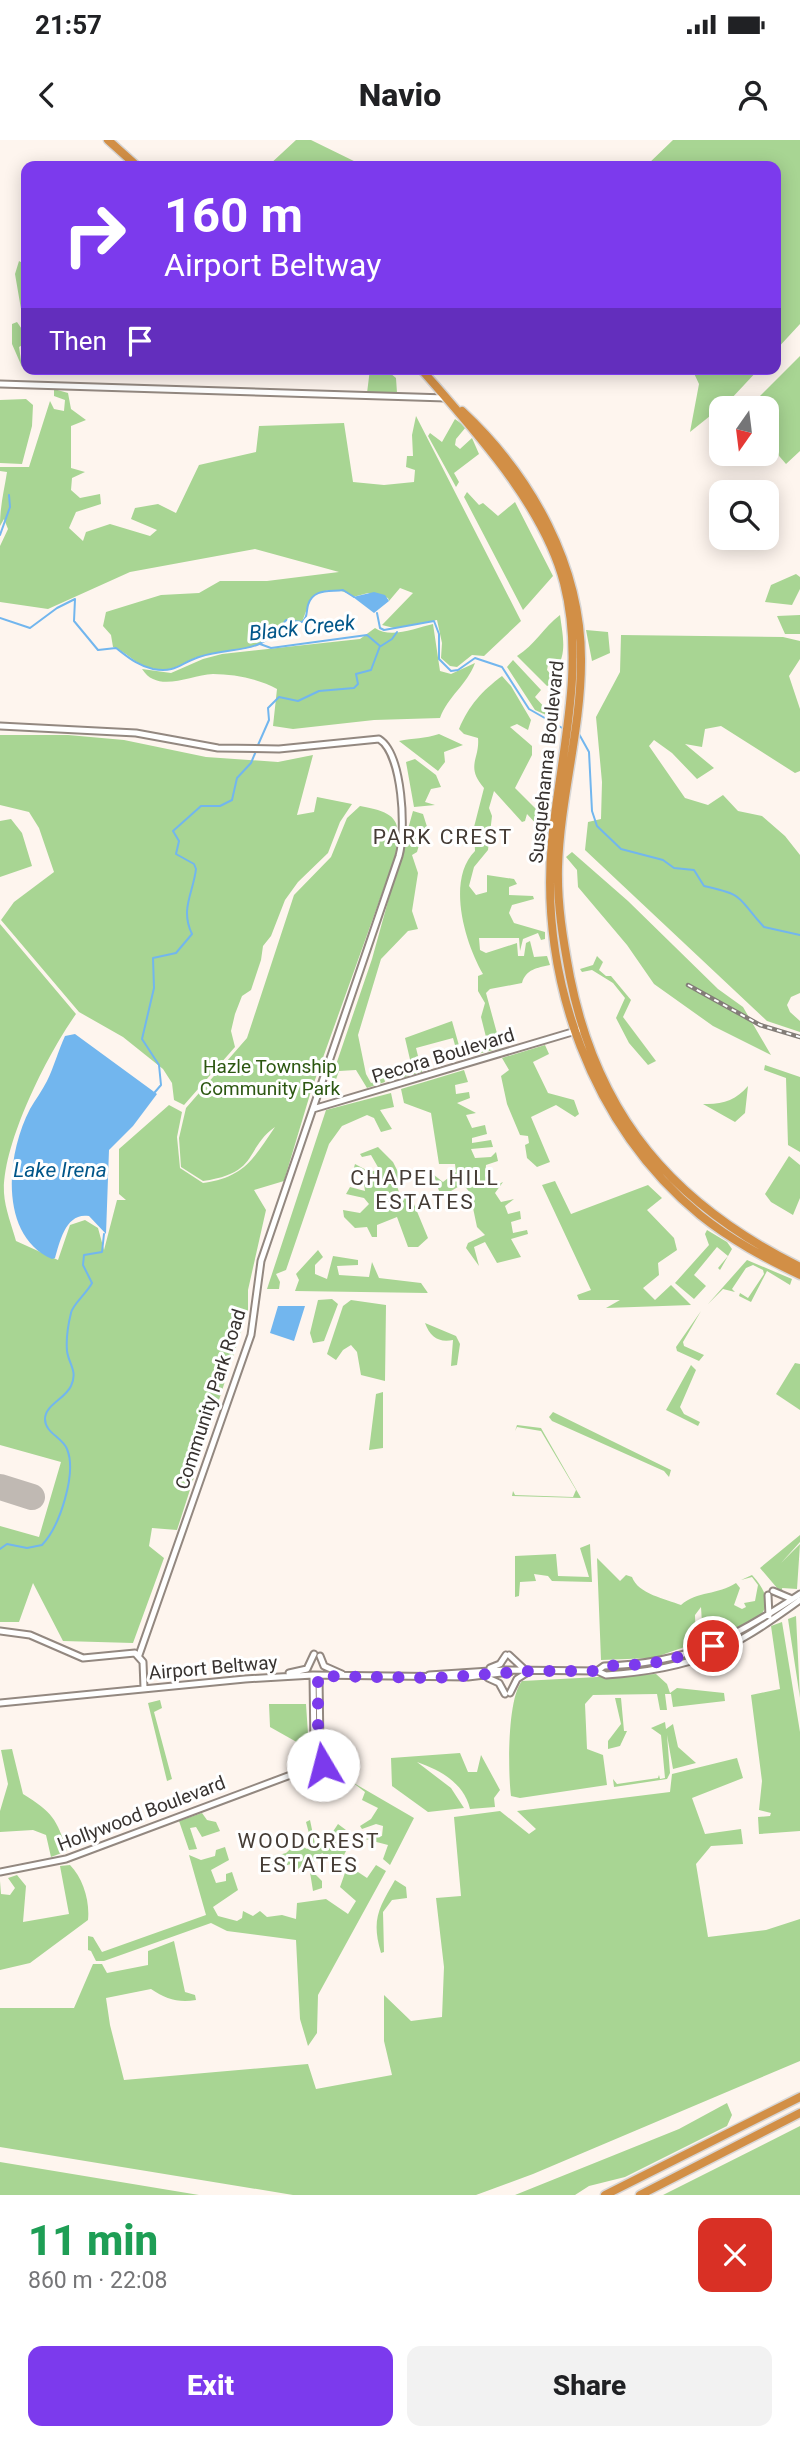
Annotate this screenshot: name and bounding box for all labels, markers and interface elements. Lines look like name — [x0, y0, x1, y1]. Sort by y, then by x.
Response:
text: 21:57 — [35, 10, 102, 40]
icon: back — [28, 76, 66, 114]
text: Navio — [359, 76, 441, 114]
icon: person — [734, 76, 772, 114]
text: 160 m — [164, 187, 303, 244]
icon: right — [49, 189, 140, 280]
text: Airport Beltway — [164, 246, 381, 284]
icon: arrive — [121, 322, 159, 360]
text: Then — [49, 326, 107, 356]
north arrow — [709, 396, 779, 466]
map controls — [709, 396, 779, 550]
button: search — [709, 480, 779, 550]
water label: Black Creek — [248, 610, 357, 646]
street label: Susquehanna Boulevard — [524, 659, 569, 865]
district label: PARK CREST — [373, 825, 513, 849]
street label: Pecora Boulevard — [369, 1023, 517, 1088]
park label: Hazle Township Community Park — [200, 1055, 341, 1100]
water label: Lake Irena — [13, 1158, 107, 1182]
district label: CHAPEL HILL ESTATES — [350, 1166, 500, 1214]
street label: Community Park Road — [170, 1306, 251, 1492]
pin — [683, 1616, 743, 1676]
icon: arrive — [694, 1627, 732, 1665]
street label: Airport Beltway — [148, 1650, 278, 1685]
position arrow — [286, 1728, 360, 1802]
street label: Hollywood Boulevard — [54, 1771, 228, 1856]
district label: WOODCREST ESTATES — [238, 1829, 380, 1877]
text: 11 min — [28, 2216, 158, 2265]
button: close — [698, 2218, 772, 2292]
text: 860 m · 22:08 — [28, 2267, 167, 2294]
button: Exit — [28, 2346, 393, 2426]
button: Share — [407, 2346, 772, 2426]

